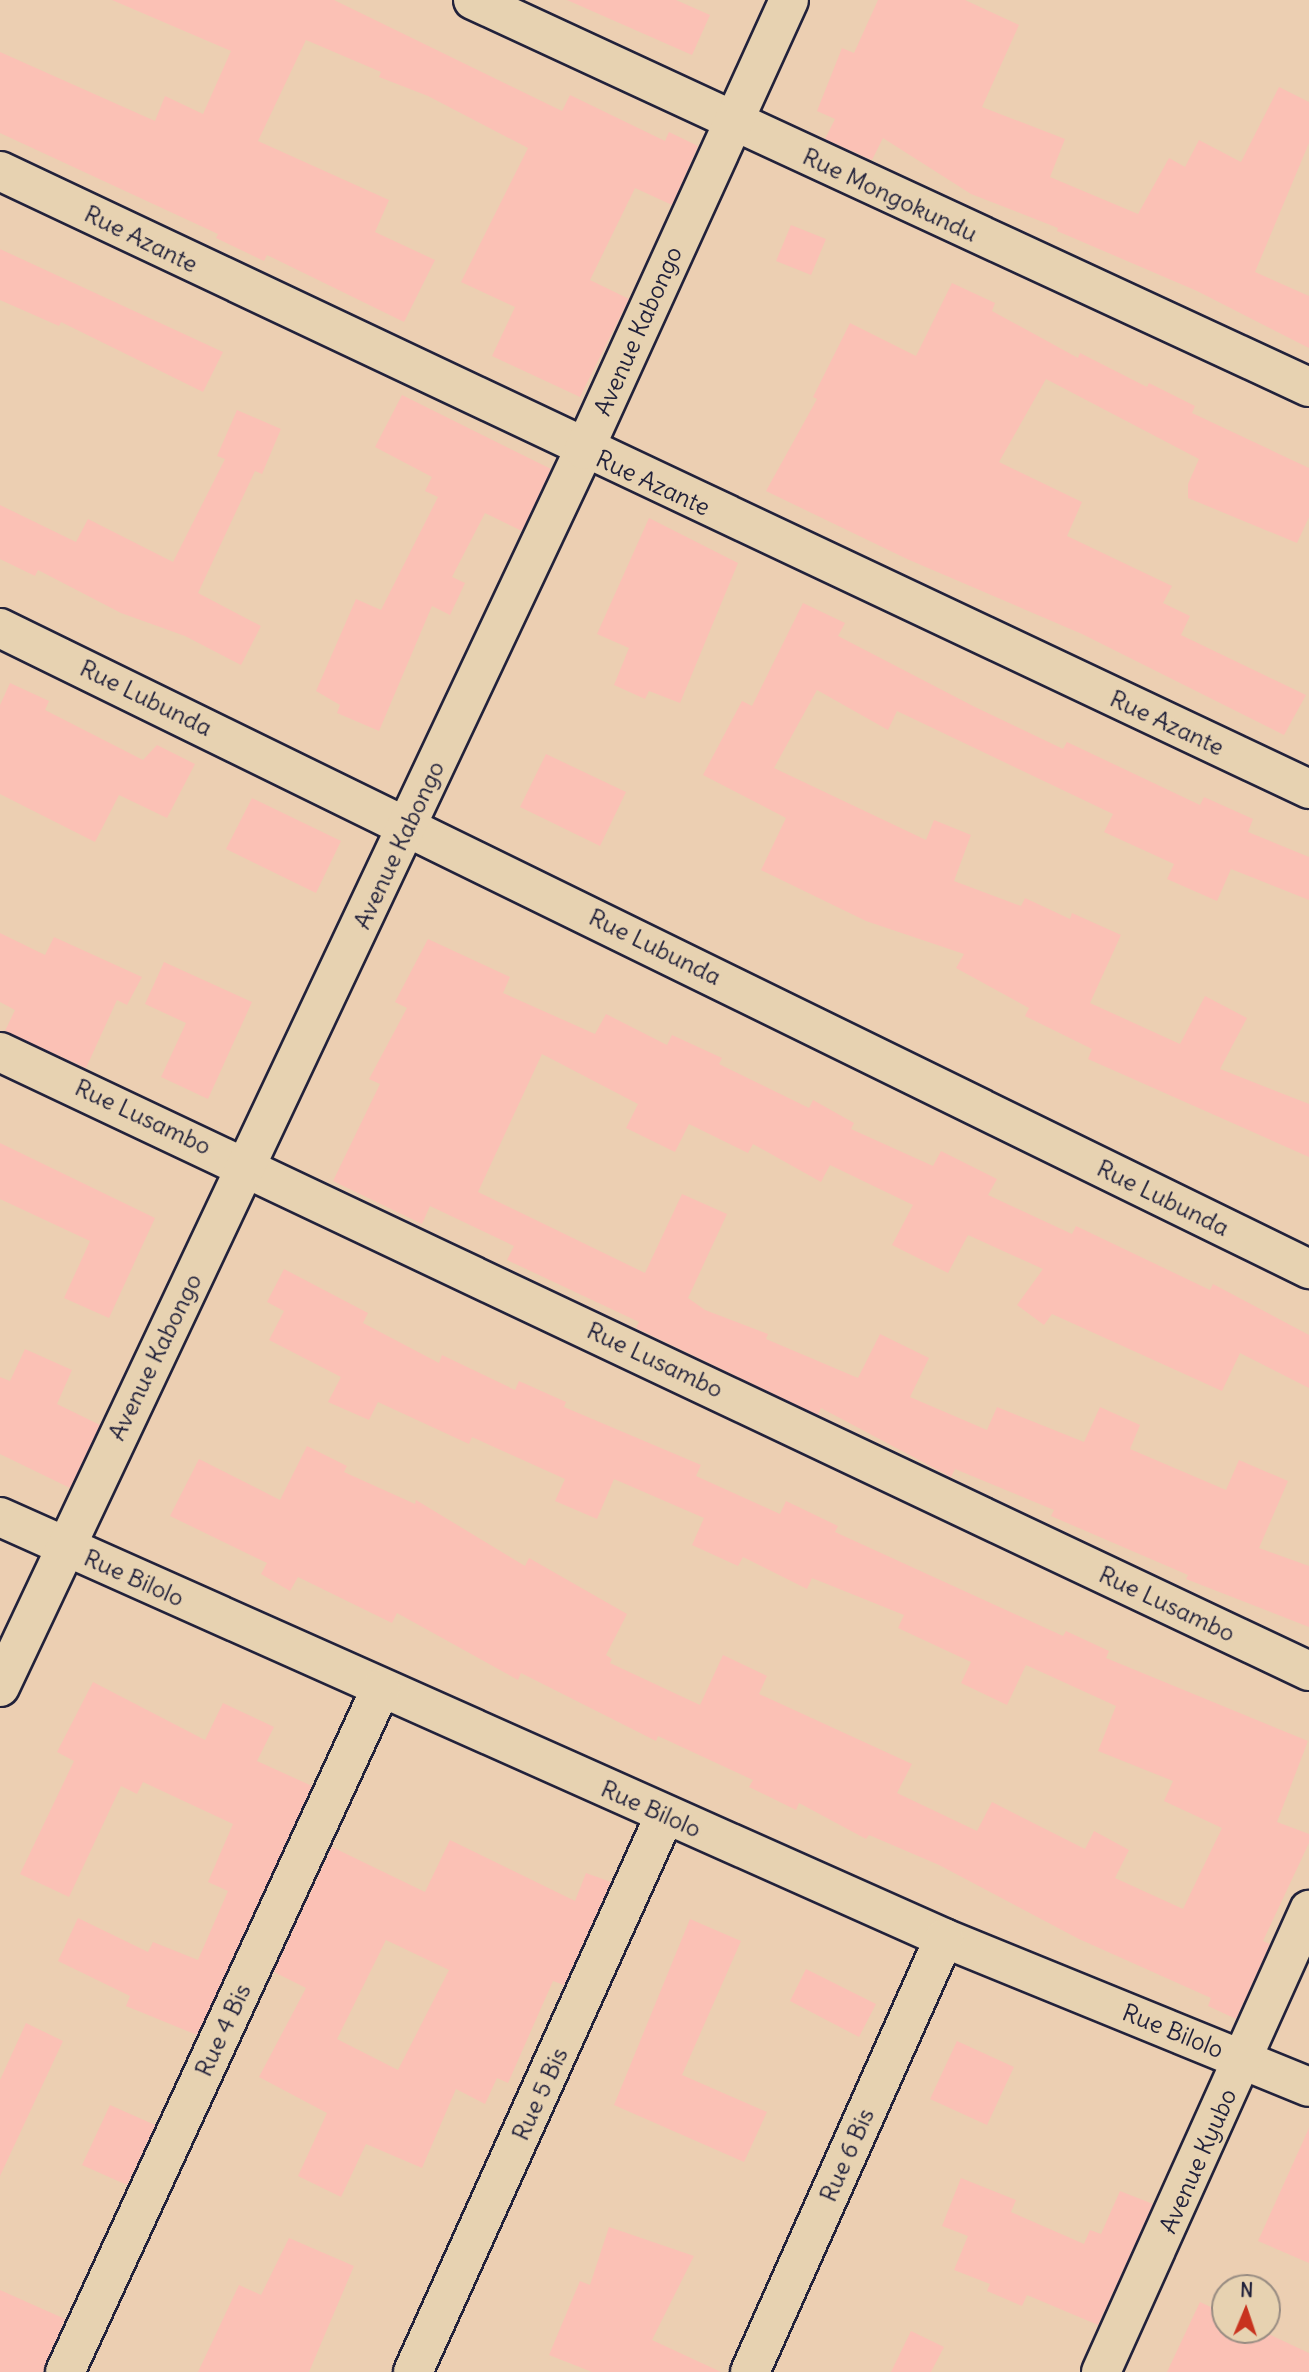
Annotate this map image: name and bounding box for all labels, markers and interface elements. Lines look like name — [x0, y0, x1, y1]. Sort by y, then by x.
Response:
street label: Rue Mongokundu — [798, 142, 982, 248]
street label: Rue Azante — [80, 199, 202, 279]
street label: Avenue Kabongo — [588, 242, 688, 420]
street label: Rue Azante — [591, 444, 715, 522]
street label: Rue Lubunda — [75, 654, 217, 742]
street label: Rue Azante — [1105, 684, 1229, 762]
street label: Avenue Kabongo — [347, 756, 451, 934]
street label: Rue Lubunda — [584, 903, 726, 991]
street label: Rue Lusambo — [70, 1073, 216, 1161]
street label: Rue Lubunda — [1092, 1154, 1234, 1242]
street label: Avenue Kabongo — [102, 1269, 208, 1445]
street label: Rue Lusambo — [582, 1316, 728, 1404]
street label: Rue Bilolo — [80, 1543, 188, 1613]
street label: Rue Lusambo — [1094, 1560, 1240, 1648]
street label: Rue Bilolo — [597, 1774, 705, 1844]
street label: Rue 4 Bis — [189, 1979, 257, 2081]
street label: Rue Bilolo — [1118, 1998, 1228, 2064]
street label: Rue 5 Bis — [506, 2043, 574, 2145]
street label: Avenue Kyubo — [1153, 2084, 1243, 2238]
street label: Rue 6 Bis — [814, 2104, 880, 2206]
north arrow — [1211, 2274, 1281, 2344]
text: N — [1240, 2278, 1254, 2302]

